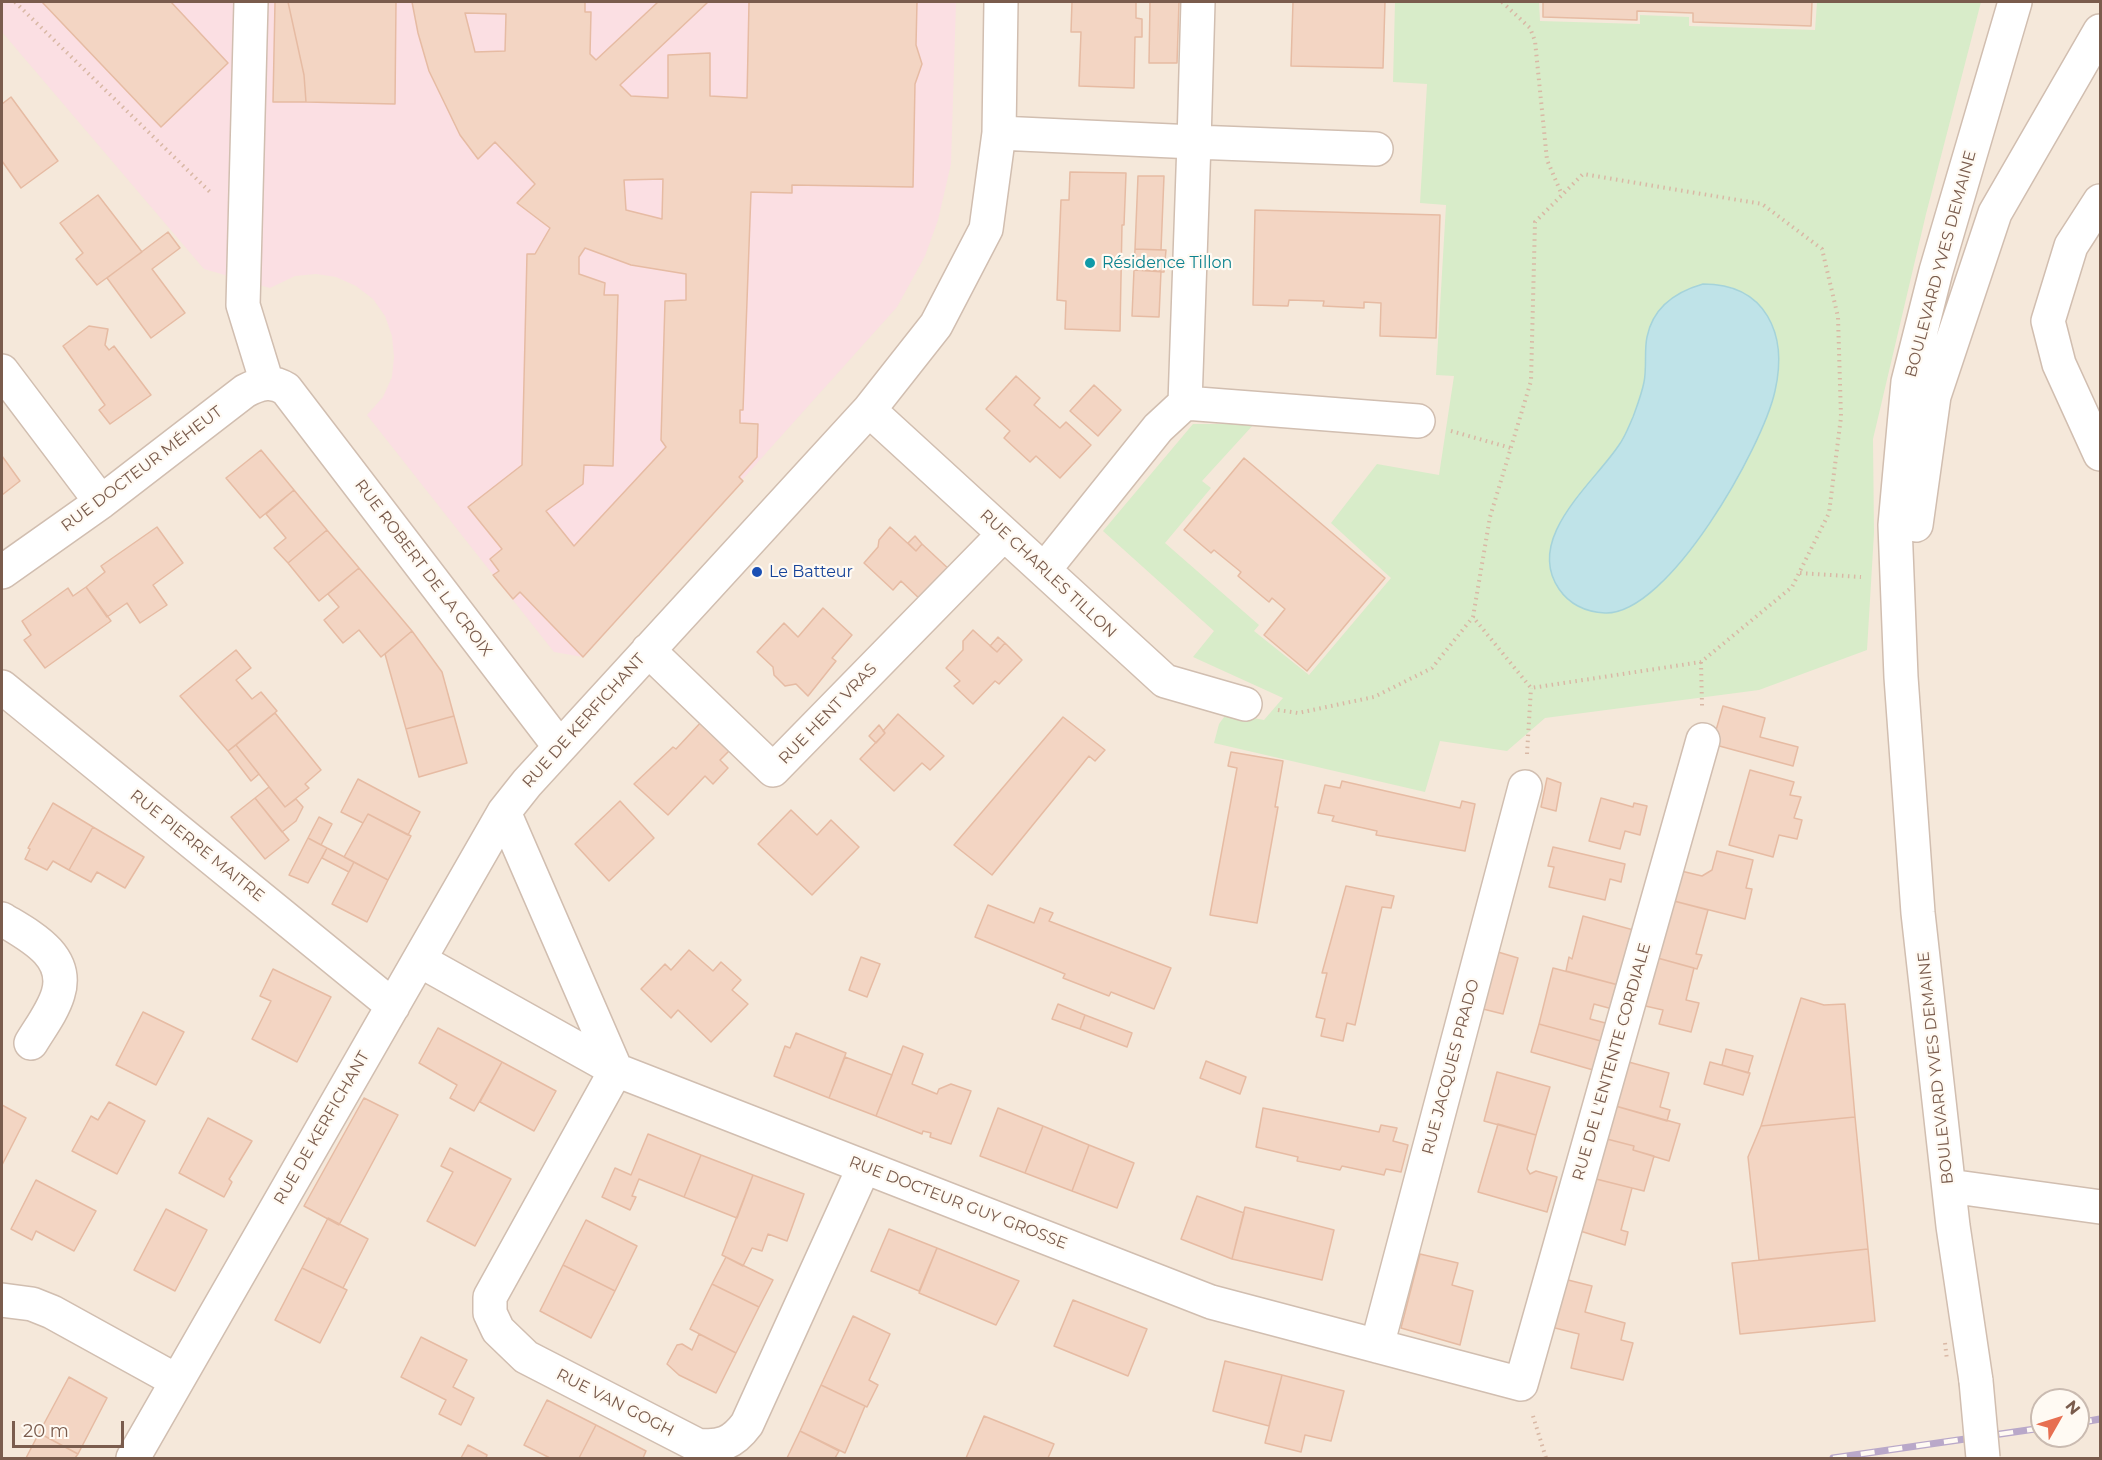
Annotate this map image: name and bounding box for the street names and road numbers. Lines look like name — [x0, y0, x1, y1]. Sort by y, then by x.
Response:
street label: BOULEVARD YVES DEMAINE — [1901, 149, 1981, 379]
street label: RUE DOCTEUR MÉHEUT — [58, 402, 226, 536]
street label: RUE ROBERT DE LA CROIX — [350, 476, 496, 660]
street label: RUE CHARLES TILLON — [976, 506, 1120, 642]
street label: RUE DE KERFICHANT — [519, 650, 649, 792]
street label: RUE HENT VRAS — [775, 659, 881, 769]
street label: RUE PIERRE MAITRE — [126, 786, 268, 906]
street label: RUE DE L'ENTENTE CORDIALE — [1569, 941, 1655, 1183]
street label: BOULEVARD YVES DEMAINE — [1914, 951, 1958, 1185]
street label: RUE JACQUES PRADO — [1418, 977, 1484, 1157]
street label: RUE DE KERFICHANT — [270, 1048, 374, 1208]
street label: RUE DOCTEUR GUY GROSSE — [846, 1152, 1070, 1254]
street label: RUE VAN GOGH — [553, 1365, 677, 1441]

